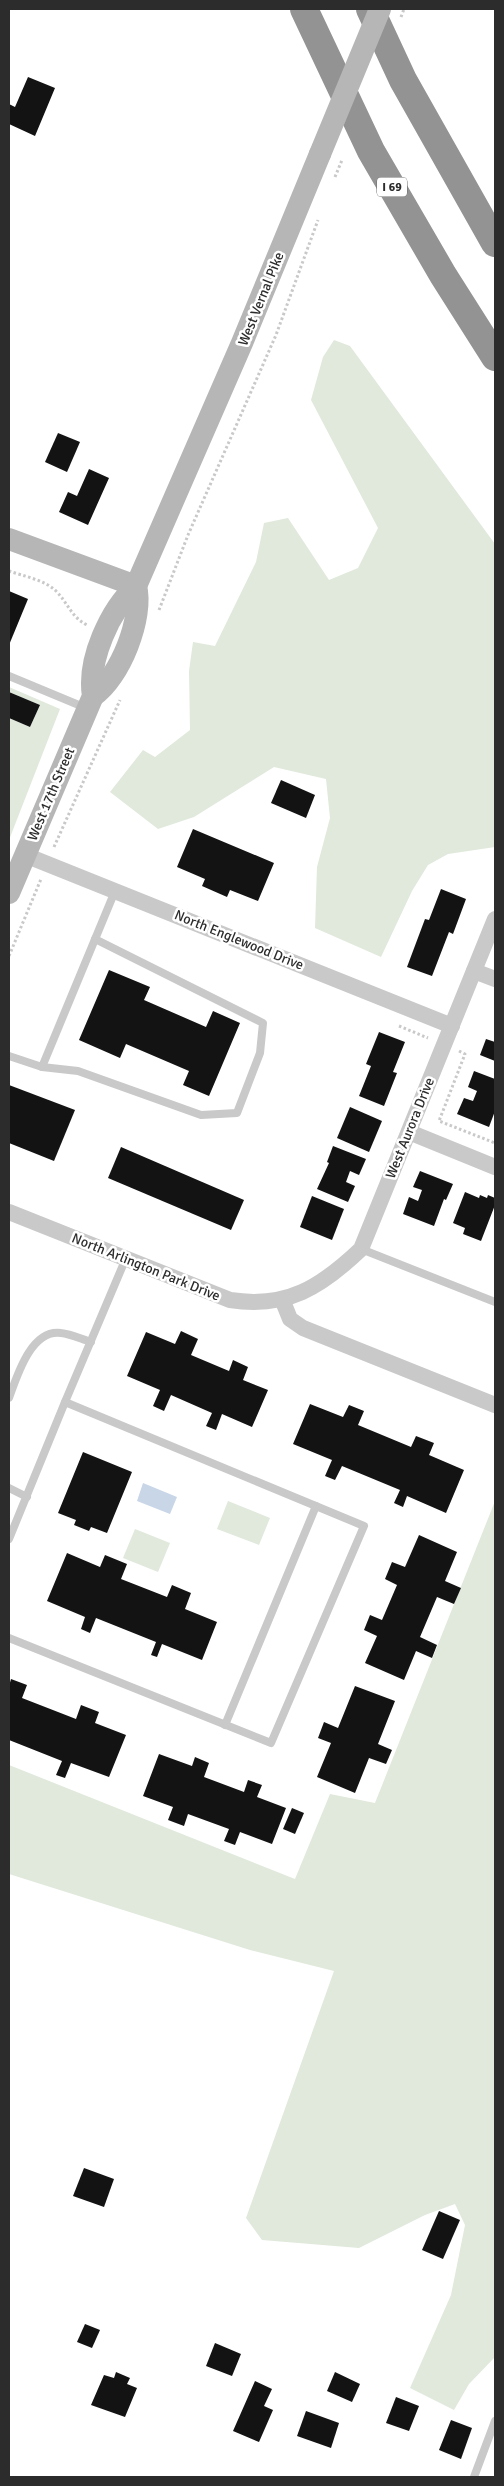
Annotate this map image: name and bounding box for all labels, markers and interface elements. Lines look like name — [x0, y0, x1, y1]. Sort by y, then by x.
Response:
road number: I 69 — [377, 178, 407, 196]
street label: West Vernal Pike — [235, 250, 287, 348]
street label: West 17th Street — [24, 745, 78, 843]
street label: North Englewood Drive — [172, 906, 306, 974]
street label: West Aurora Drive — [382, 1075, 438, 1181]
street label: North Arlington Park Drive — [69, 1229, 223, 1305]

